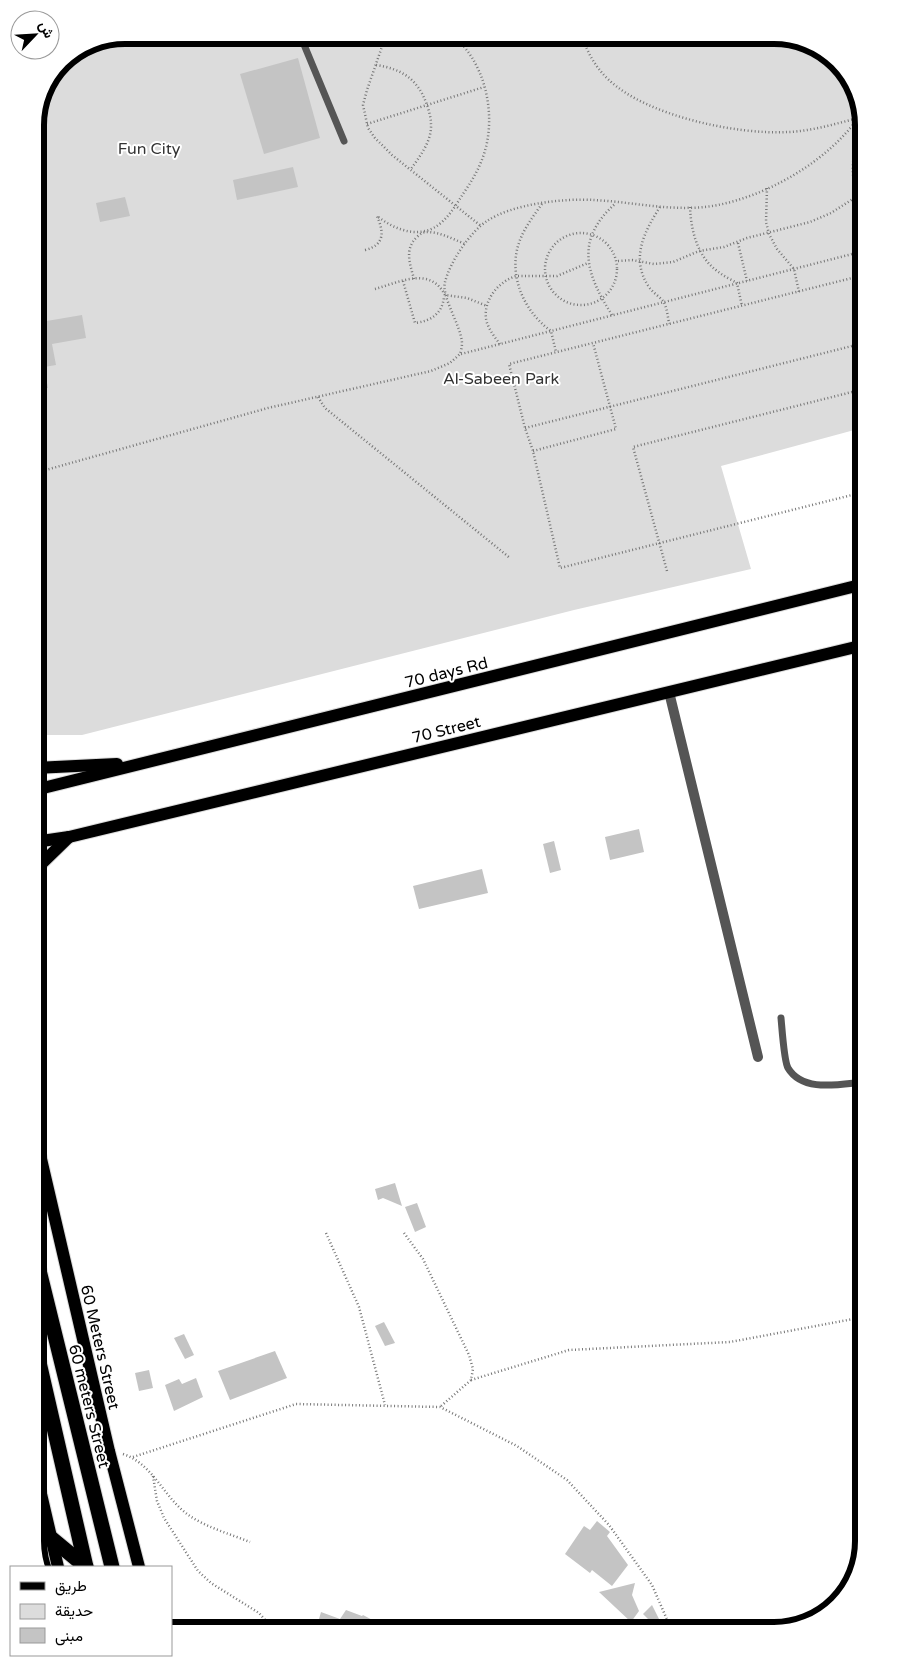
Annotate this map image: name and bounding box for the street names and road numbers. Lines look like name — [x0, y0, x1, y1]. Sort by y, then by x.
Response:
street label: 70 days Rd — [403, 653, 490, 693]
street label: 70 Street — [410, 712, 483, 748]
street label: 60 Meters Street — [76, 1283, 124, 1411]
street label: 60 meters Street — [64, 1342, 114, 1470]

